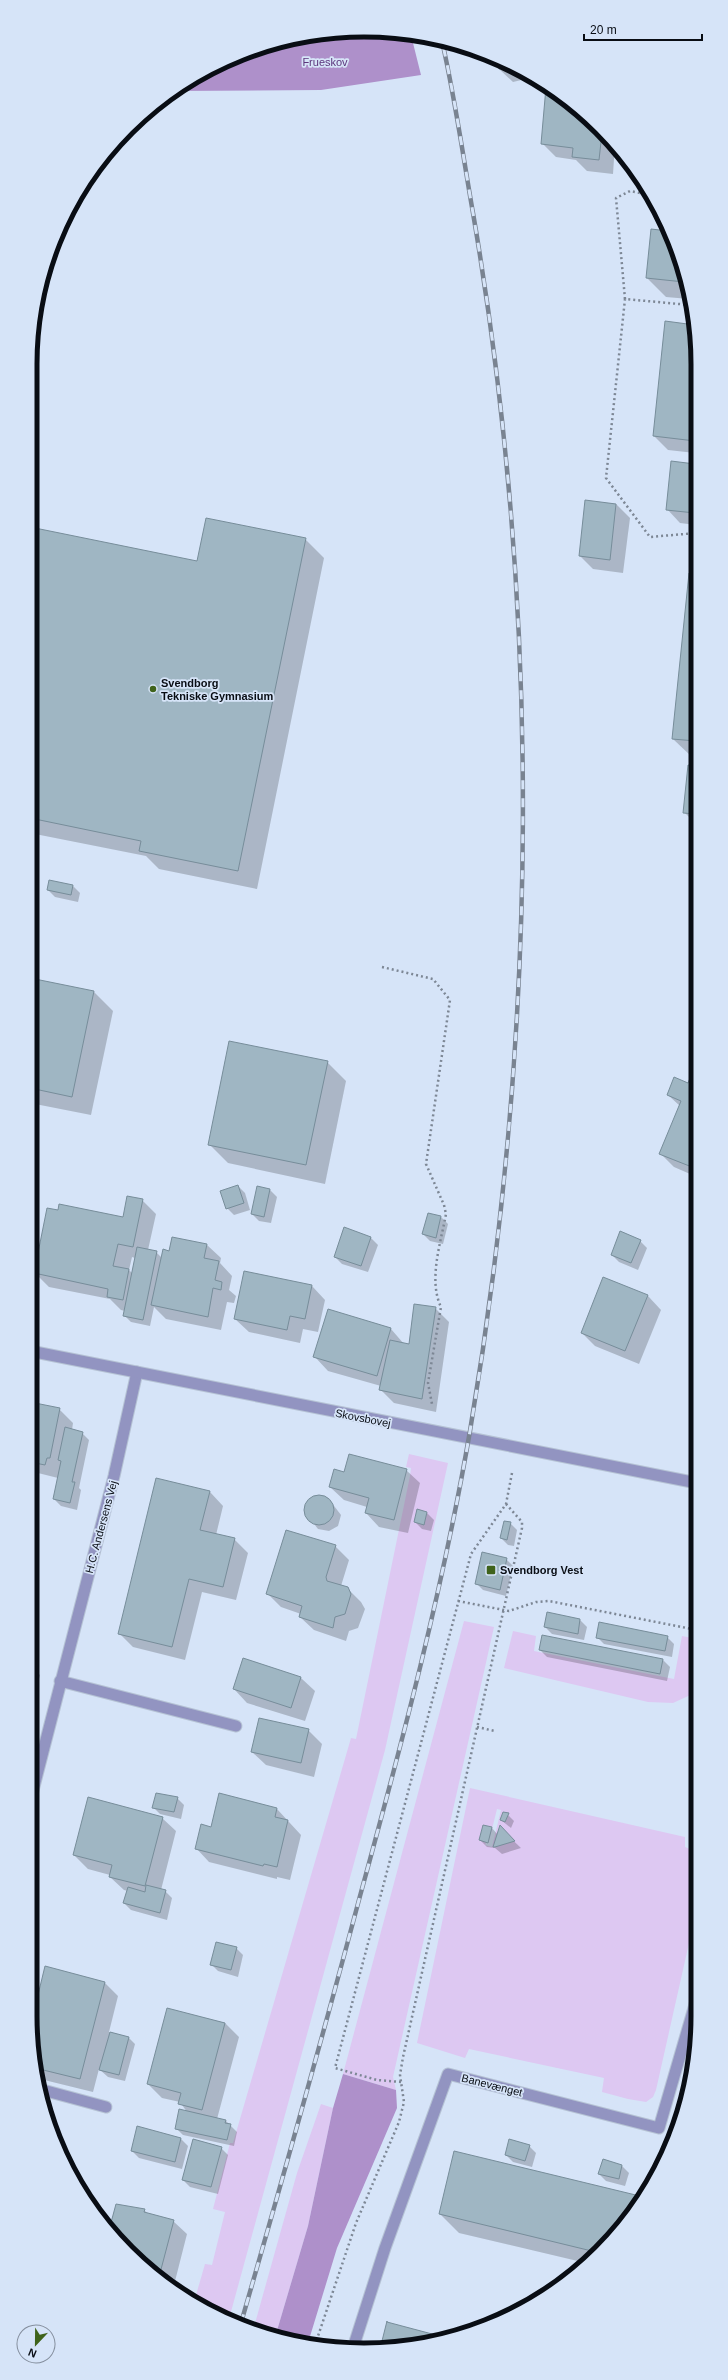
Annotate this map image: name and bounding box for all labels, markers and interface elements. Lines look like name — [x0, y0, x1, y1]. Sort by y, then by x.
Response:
scale bar — [584, 16, 702, 42]
text: 20 m — [590, 23, 617, 37]
park label: Frueskov — [302, 56, 348, 68]
place label: Svendborg Tekniske Gymnasium — [161, 677, 274, 702]
marker: Svendborg Tekniske Gymnasium — [148, 684, 158, 694]
street label: Skovsbovej — [334, 1407, 392, 1429]
street label: H.C. Andersens Vej — [83, 1479, 119, 1575]
marker: Svendborg Vest — [485, 1564, 497, 1576]
place label: Svendborg Vest — [500, 1564, 583, 1576]
street label: Banevænget — [460, 2072, 524, 2098]
north arrow — [16, 2324, 56, 2364]
text: N — [26, 2346, 38, 2360]

